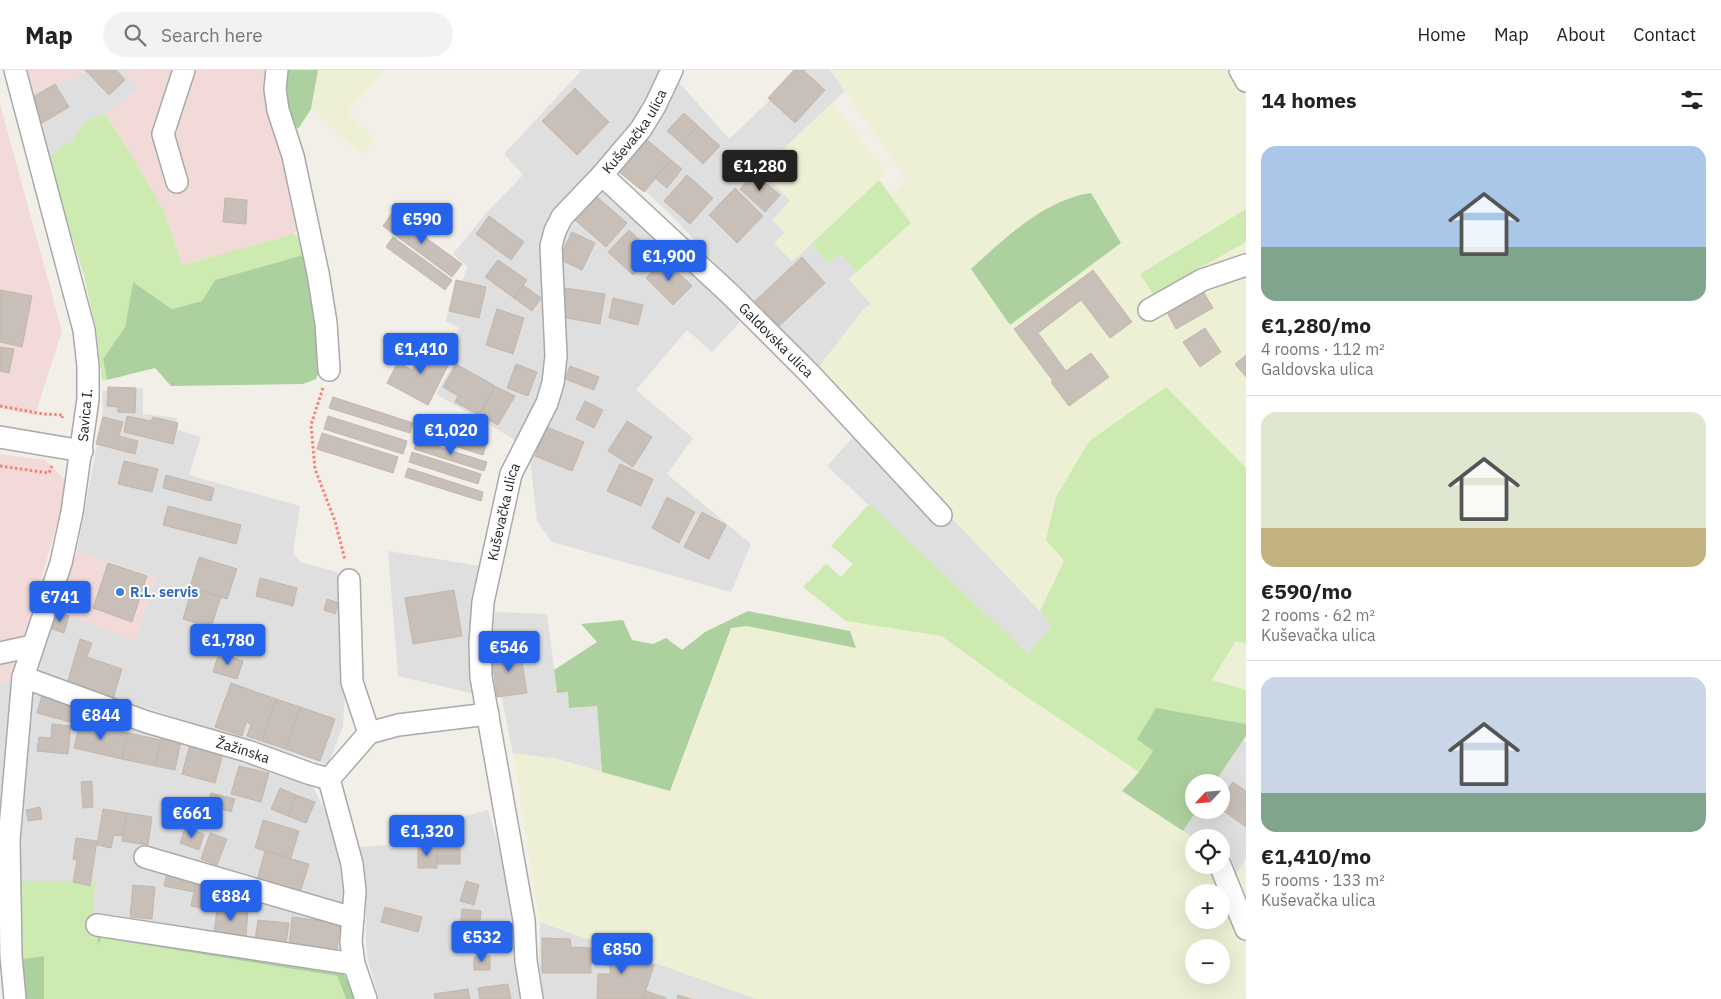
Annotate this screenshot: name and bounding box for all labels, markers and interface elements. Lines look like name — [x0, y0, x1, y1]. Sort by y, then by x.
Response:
search box — [103, 12, 453, 57]
text: Map — [25, 19, 73, 51]
icon: search — [121, 21, 149, 49]
text: Search here — [161, 23, 263, 47]
text: Home — [1418, 23, 1466, 46]
text: Map — [1494, 23, 1529, 46]
text: About — [1557, 23, 1605, 46]
text: Contact — [1633, 23, 1696, 46]
street label: Kuševačka ulica — [598, 86, 671, 177]
text: 14 homes — [1261, 86, 1357, 114]
icon: filters — [1678, 86, 1706, 114]
pin: €1,280 — [719, 150, 801, 192]
text: €1,280 — [733, 156, 787, 176]
icon: home — [1439, 179, 1529, 269]
pin: €590 — [392, 202, 452, 245]
text: €590 — [403, 209, 441, 229]
pin: €1,900 — [628, 240, 710, 282]
text: €1,900 — [642, 246, 696, 266]
street label: Galdovska ulica — [735, 299, 818, 382]
text: €1,280/mo — [1261, 311, 1371, 339]
pin: €1,410 — [380, 332, 462, 375]
text: €1,410 — [394, 339, 448, 359]
text: 4 rooms · 112 m² — [1261, 339, 1385, 359]
text: Galdovska ulica — [1261, 359, 1374, 379]
street label: Savica I. — [74, 388, 96, 442]
pin: €1,020 — [410, 414, 492, 456]
text: €1,020 — [424, 420, 478, 440]
icon: home — [1439, 444, 1529, 534]
street label: Kuševačka ulica — [483, 459, 525, 562]
text: €590/mo — [1261, 577, 1352, 605]
pin: €741 — [30, 580, 90, 623]
place label: R.L. servis — [130, 583, 198, 601]
marker: R.L. servis — [114, 586, 126, 598]
text: €741 — [41, 587, 79, 607]
text: 2 rooms · 62 m² — [1261, 605, 1375, 625]
pin: €1,780 — [187, 624, 269, 666]
text: Kuševačka ulica — [1261, 625, 1376, 645]
text: €1,780 — [201, 630, 255, 650]
pin: €546 — [479, 630, 539, 673]
text: €546 — [490, 637, 528, 657]
pin: €844 — [71, 698, 131, 741]
text: €844 — [82, 705, 120, 725]
icon: home — [1439, 709, 1529, 799]
street label: Žažinska — [214, 733, 273, 768]
north arrow — [1185, 774, 1230, 819]
map controls — [1185, 774, 1230, 984]
pin: €661 — [162, 796, 222, 839]
text: €661 — [173, 803, 211, 823]
pin: €1,320 — [386, 814, 468, 857]
text: €1,320 — [400, 821, 454, 841]
button: locate — [1185, 829, 1230, 874]
text: €1,410/mo — [1261, 842, 1371, 870]
text: 5 rooms · 133 m² — [1261, 870, 1385, 890]
pin: €884 — [201, 880, 261, 922]
button: + — [1185, 884, 1230, 929]
text: €884 — [212, 886, 250, 906]
text: Kuševačka ulica — [1261, 890, 1376, 910]
pin: €532 — [452, 920, 512, 963]
text: €532 — [463, 927, 501, 947]
pin: €850 — [592, 932, 652, 975]
text: €850 — [603, 939, 641, 959]
button: − — [1185, 939, 1230, 984]

